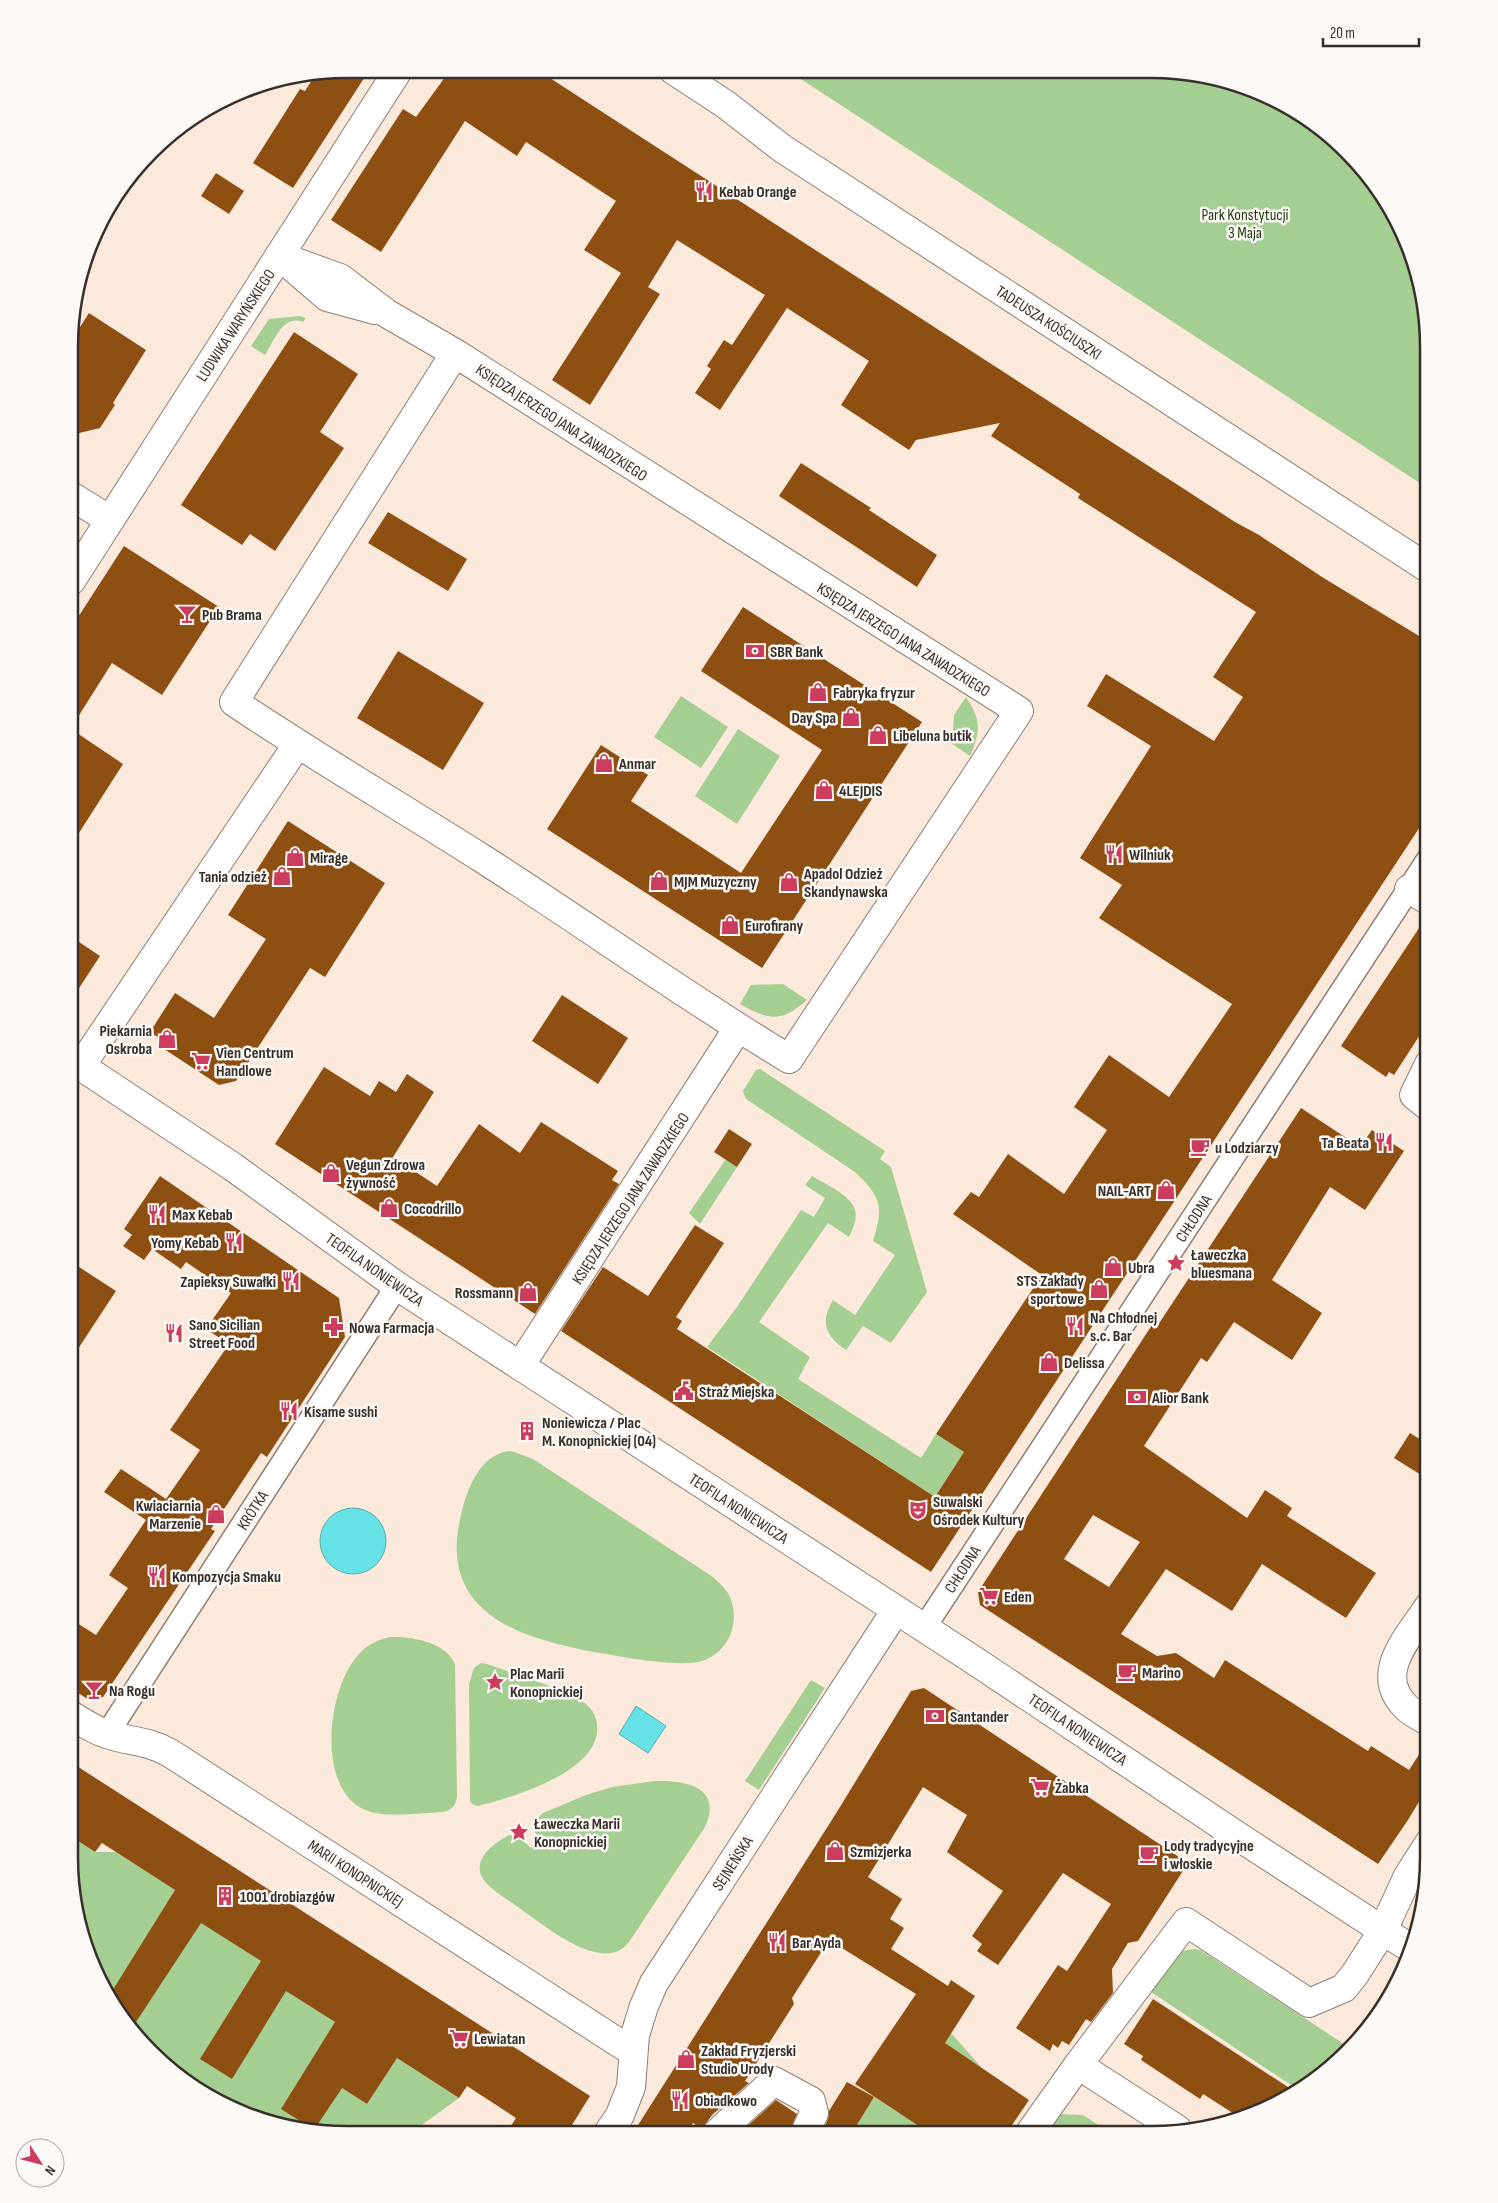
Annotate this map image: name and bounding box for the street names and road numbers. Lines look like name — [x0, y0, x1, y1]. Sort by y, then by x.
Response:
street label: LUDWIKA WARYŃSKIEGO — [193, 266, 280, 386]
street label: TADEUSZA KOŚCIUSZKI — [992, 282, 1105, 365]
street label: KSIĘDZA JERZEGO JANA ZAWADZKIEGO — [472, 361, 651, 486]
street label: KSIĘDZA JERZEGO JANA ZAWADZKIEGO — [813, 579, 993, 702]
street label: KSIĘDZA JERZEGO JANA ZAWADZKIEGO — [569, 1109, 694, 1288]
street label: CHŁODNA — [1172, 1192, 1217, 1246]
street label: TEOFILA NONIEWICZA — [322, 1230, 427, 1311]
street label: TEOFILA NONIEWICZA — [685, 1470, 792, 1549]
street label: KRÓTKA — [234, 1488, 273, 1534]
street label: CHŁODNA — [941, 1543, 986, 1597]
street label: TEOFILA NONIEWICZA — [1024, 1690, 1130, 1770]
street label: SEJNEŃSKA — [709, 1833, 758, 1894]
street label: MARII KONOPNICKIEJ — [304, 1836, 406, 1912]

